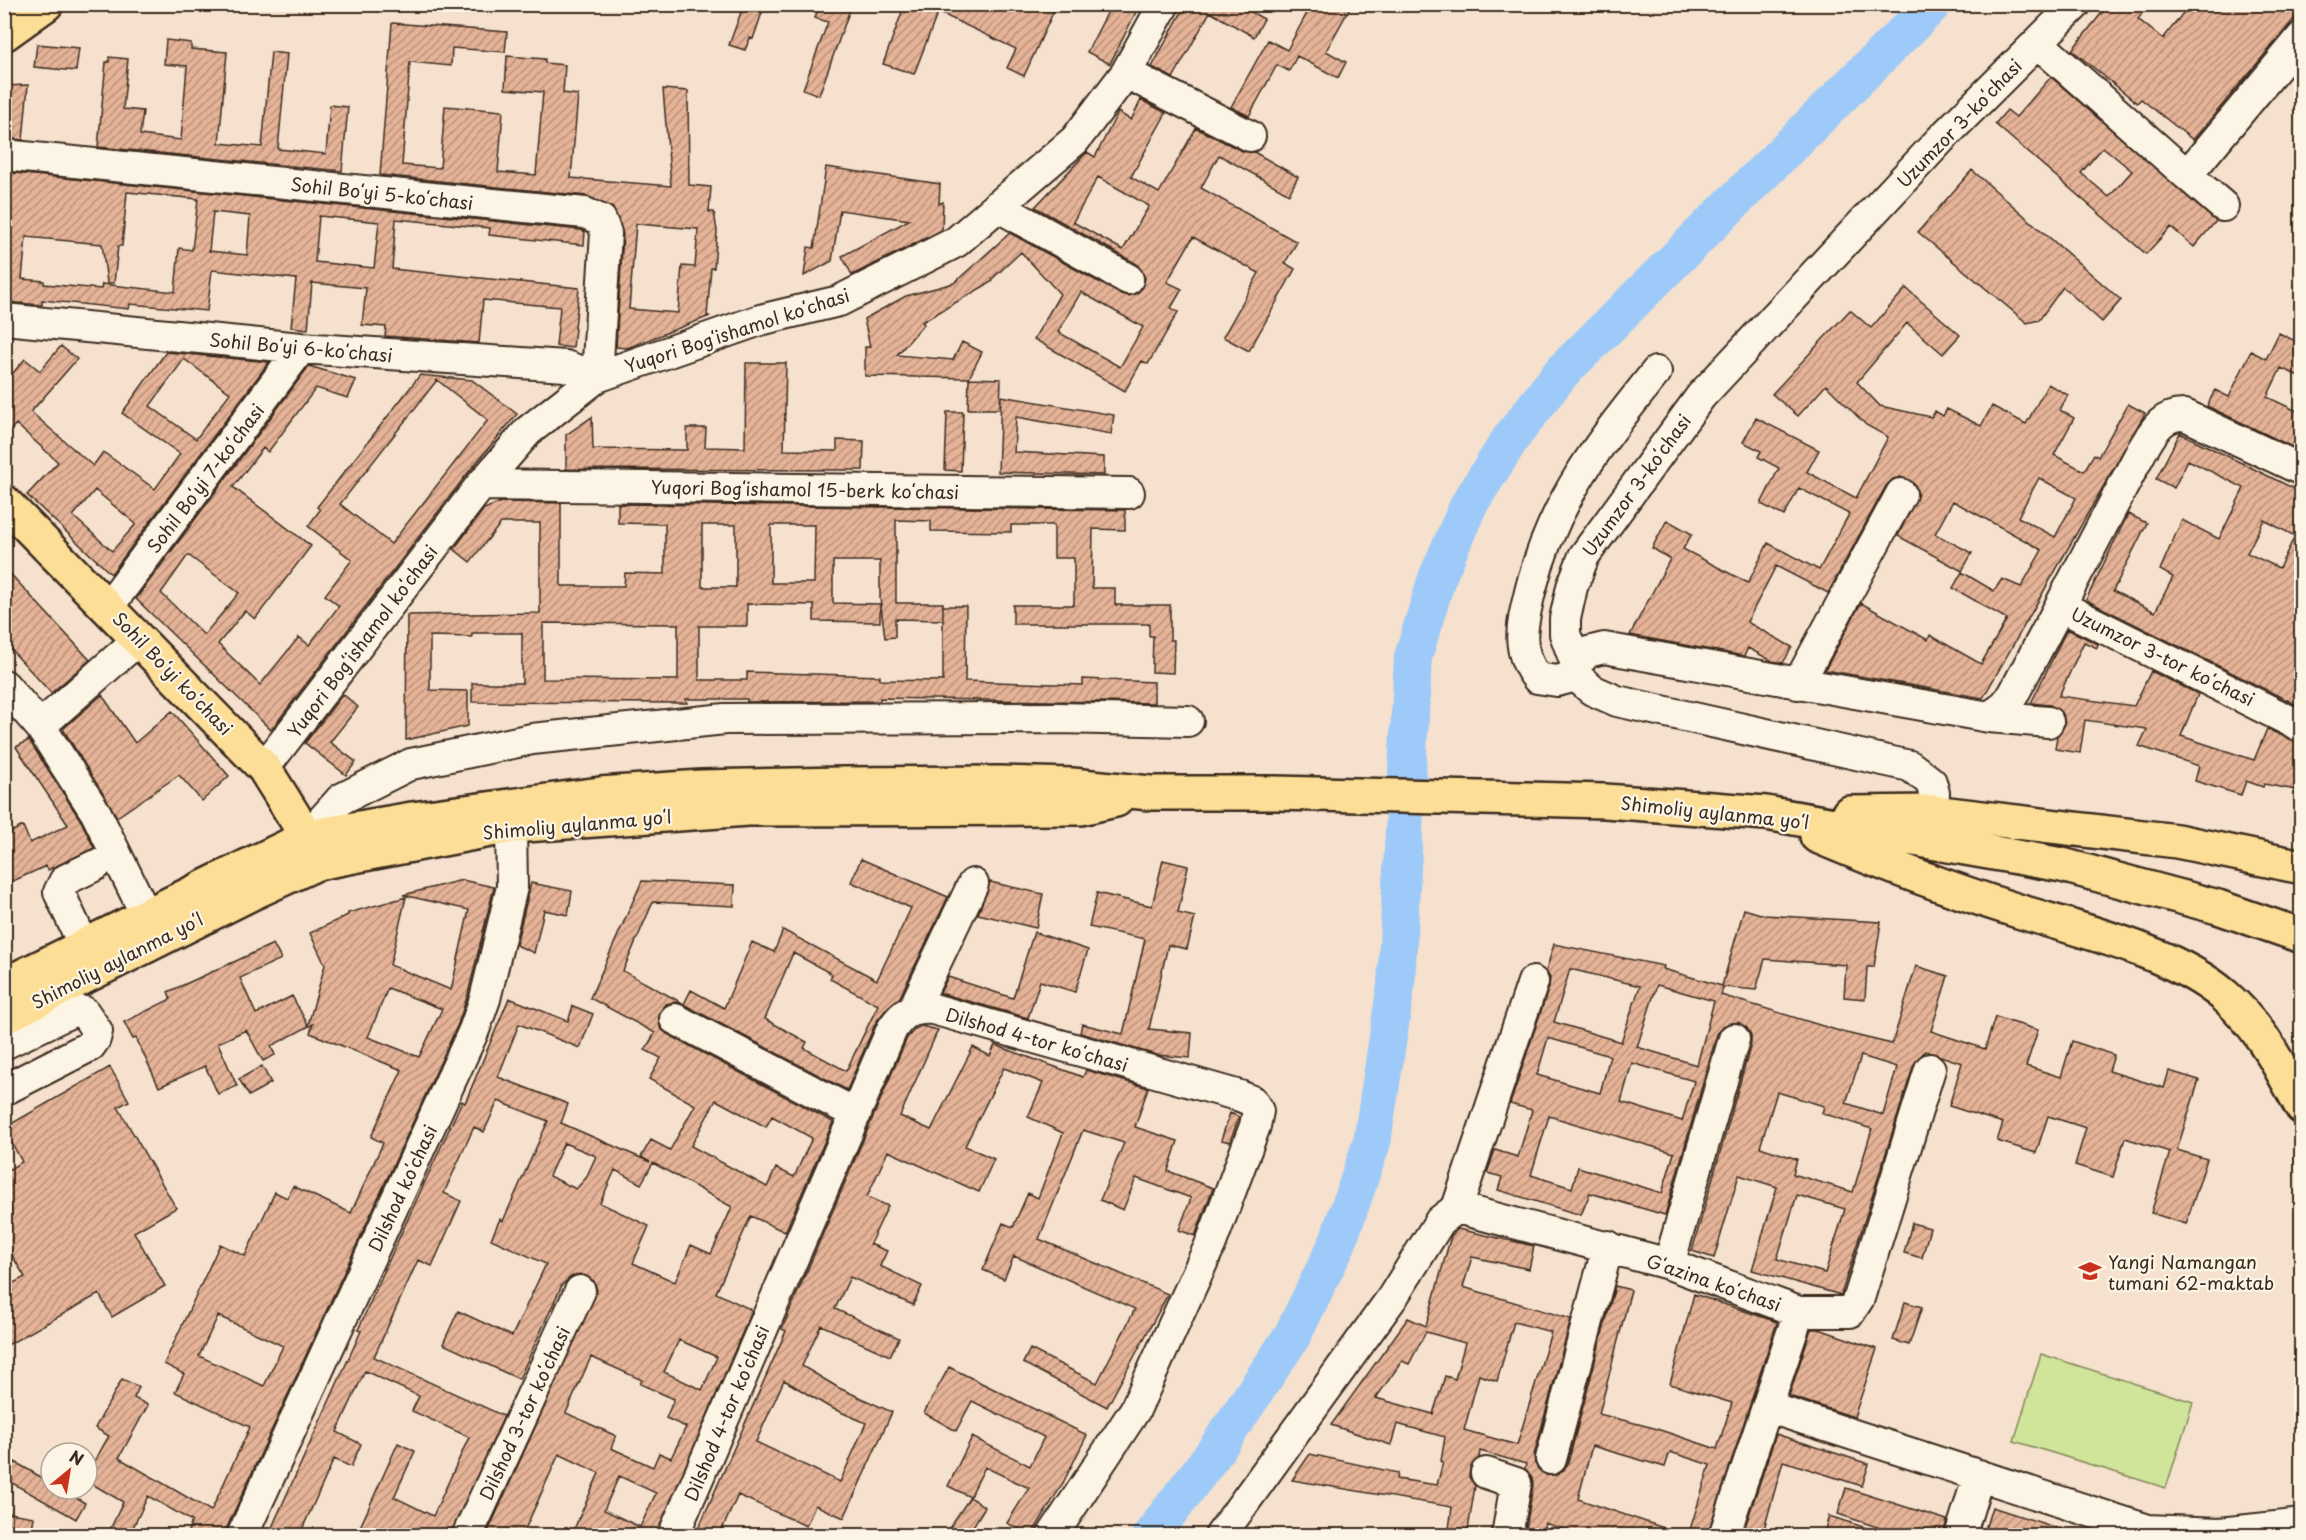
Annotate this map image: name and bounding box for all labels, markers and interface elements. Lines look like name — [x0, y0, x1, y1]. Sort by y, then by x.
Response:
street label: Uzumzor 3-koʻchasi — [1890, 52, 2028, 194]
street label: Sohil Boʻyi 5-koʻchasi — [289, 170, 475, 216]
street label: Yuqori Bogʻishamol koʻchasi — [621, 281, 853, 379]
street label: Sohil Boʻyi 6-koʻchasi — [208, 326, 394, 368]
street label: Sohil Boʻyi 7-koʻchasi — [140, 398, 270, 558]
street label: Uzumzor 3-koʻchasi — [1575, 408, 1697, 562]
street label: Yuqori Bogʻishamol 15-berk koʻchasi — [651, 473, 959, 505]
street label: Yuqori Bogʻishamol koʻchasi — [281, 539, 443, 743]
street label: Uzumzor 3-tor koʻchasi — [2067, 600, 2259, 712]
street label: Sohil Boʻyi koʻchasi — [107, 605, 239, 741]
street label: Shimoliy aylanma yoʻl — [1619, 789, 1811, 835]
street label: Shimoliy aylanma yoʻl — [481, 802, 673, 846]
street label: Shimoliy aylanma yoʻl — [26, 905, 208, 1015]
street label: Dilshod 4-tor koʻchasi — [943, 1000, 1131, 1078]
street label: Dilshod koʻchasi — [361, 1120, 443, 1256]
street label: Gʻazina koʻchasi — [1643, 1246, 1785, 1318]
place label: Yangi Namangan tumani 62-maktab — [2108, 1248, 2274, 1296]
school or university icon: Yangi Namangan tumani 62-maktab — [2077, 1258, 2103, 1284]
street label: Dilshod 4-tor koʻchasi — [677, 1321, 775, 1505]
street label: Dilshod 3-tor koʻchasi — [472, 1322, 576, 1504]
north arrow — [39, 1441, 99, 1501]
text: N — [66, 1444, 88, 1471]

